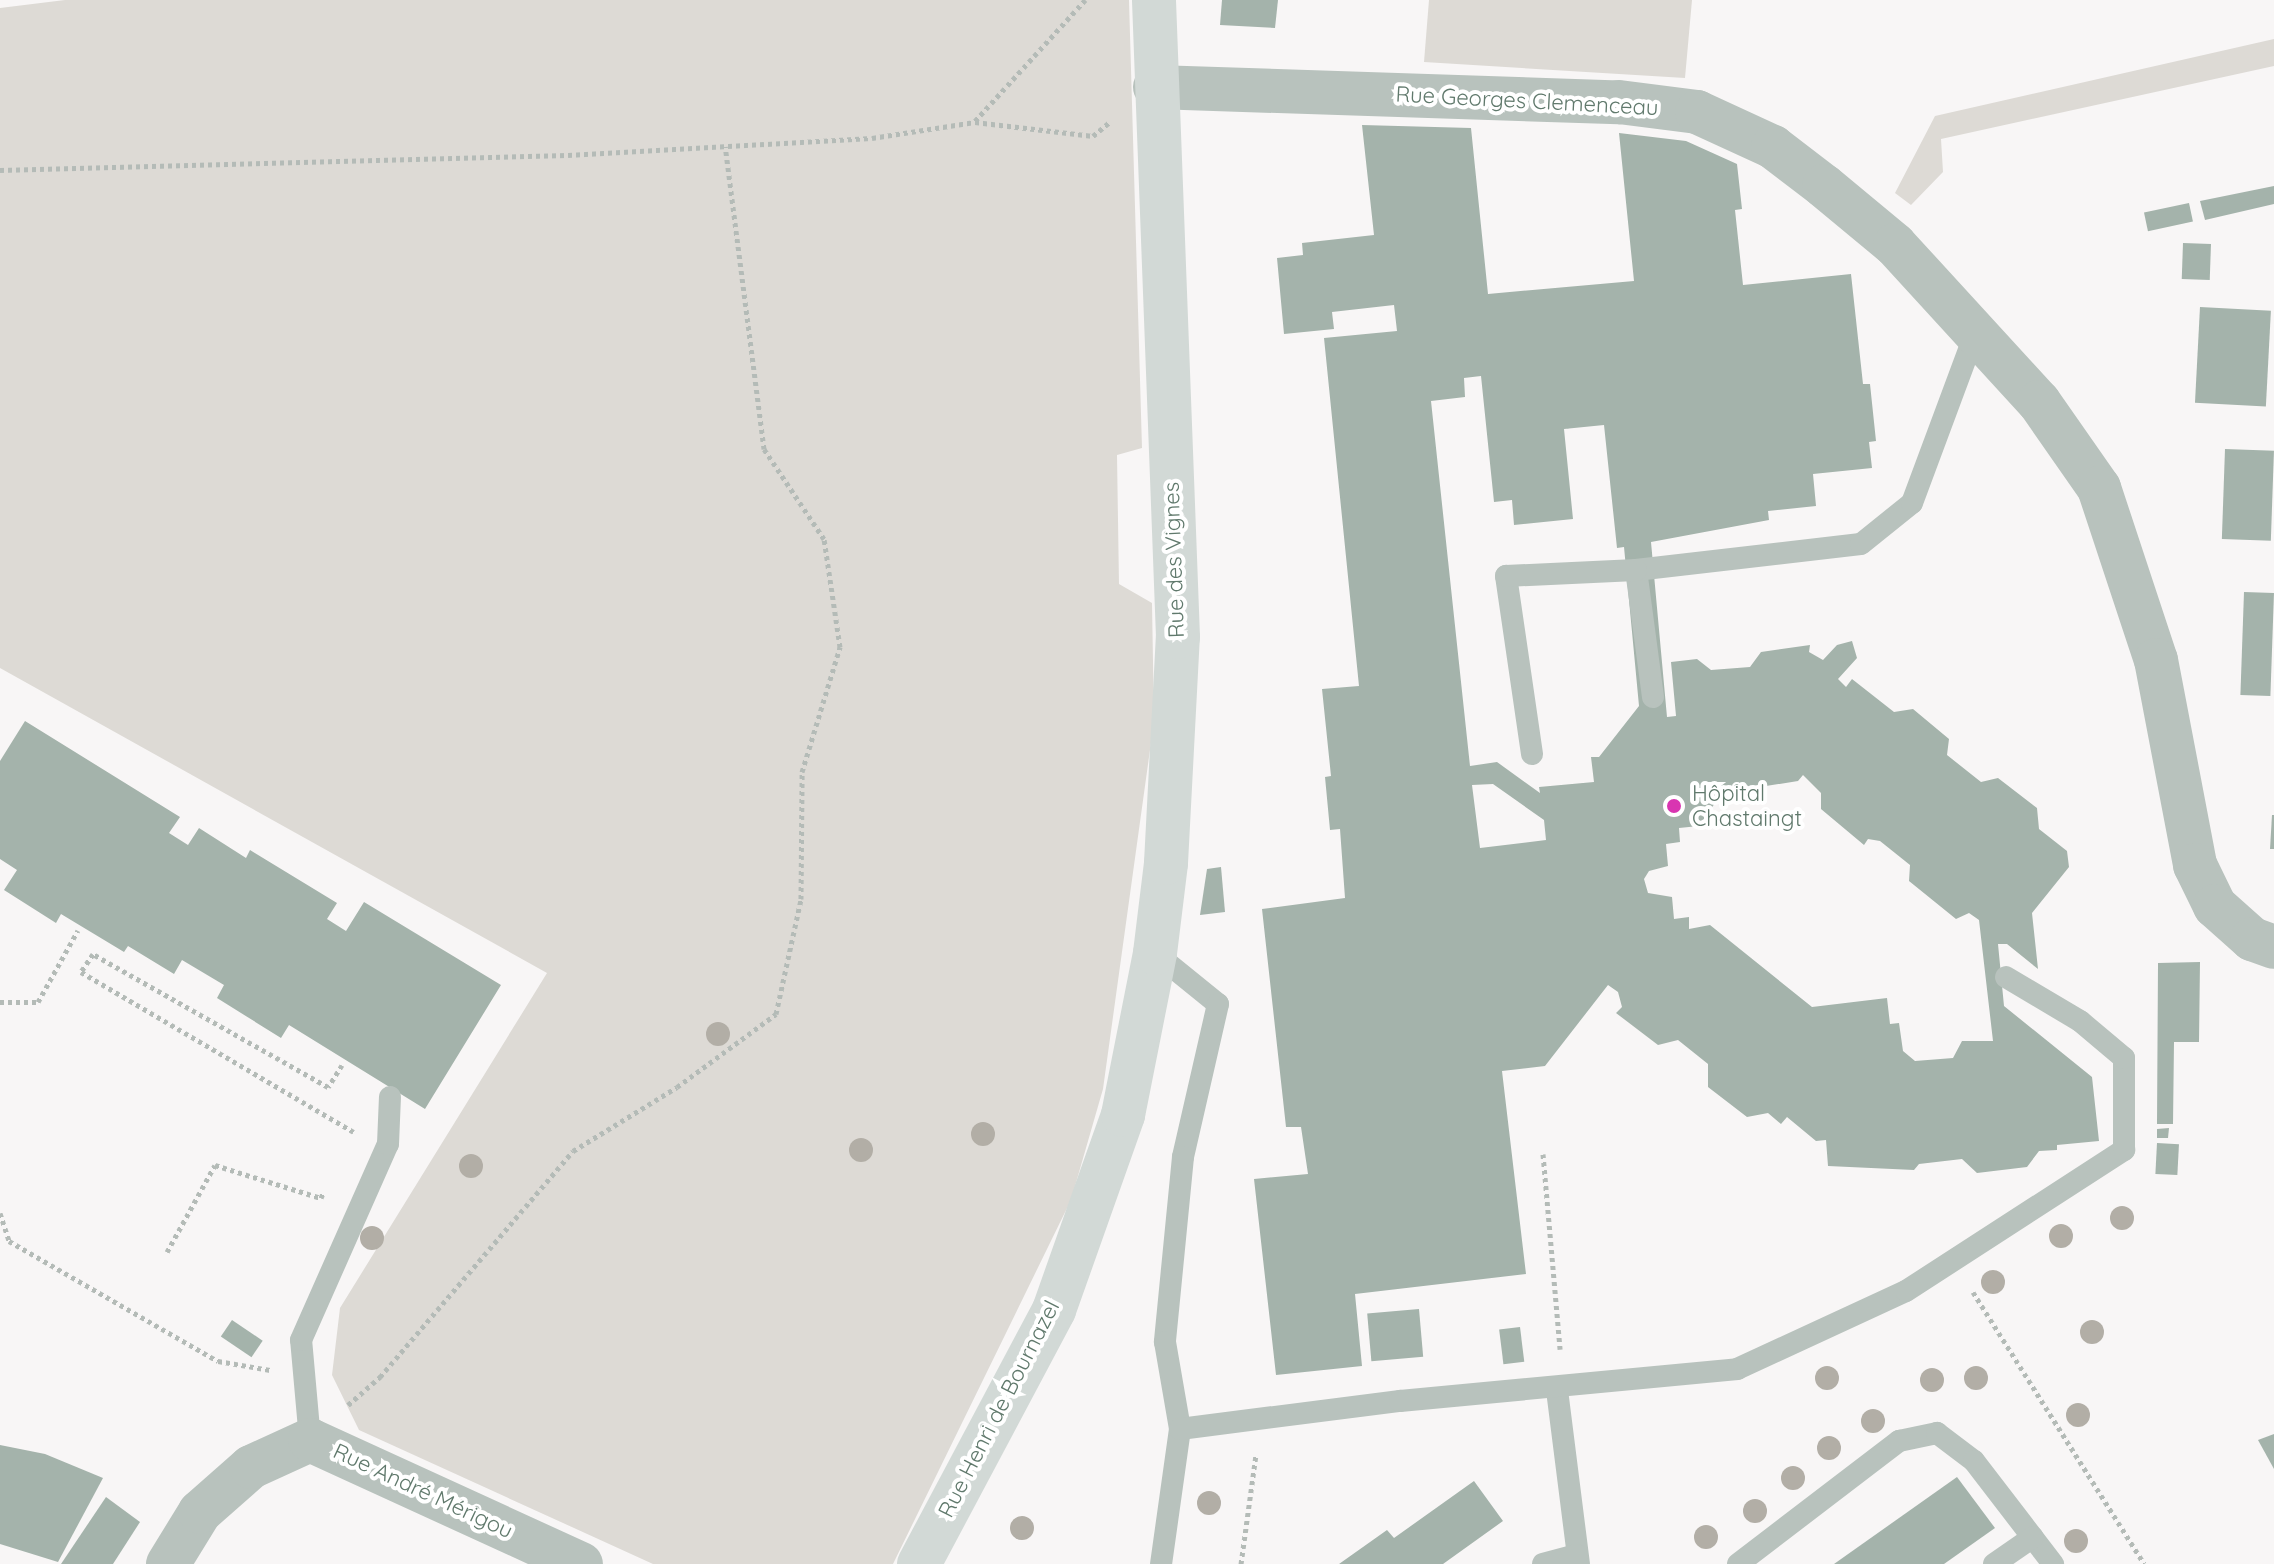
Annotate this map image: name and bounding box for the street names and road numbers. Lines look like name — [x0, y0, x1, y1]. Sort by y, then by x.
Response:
street label: Rue Georges Clemenceau — [1395, 81, 1659, 121]
street label: Rue des Vignes — [1158, 482, 1190, 638]
street label: Rue Henri de Bournazel — [933, 1296, 1065, 1522]
street label: Rue André Mérigou — [329, 1438, 517, 1544]

